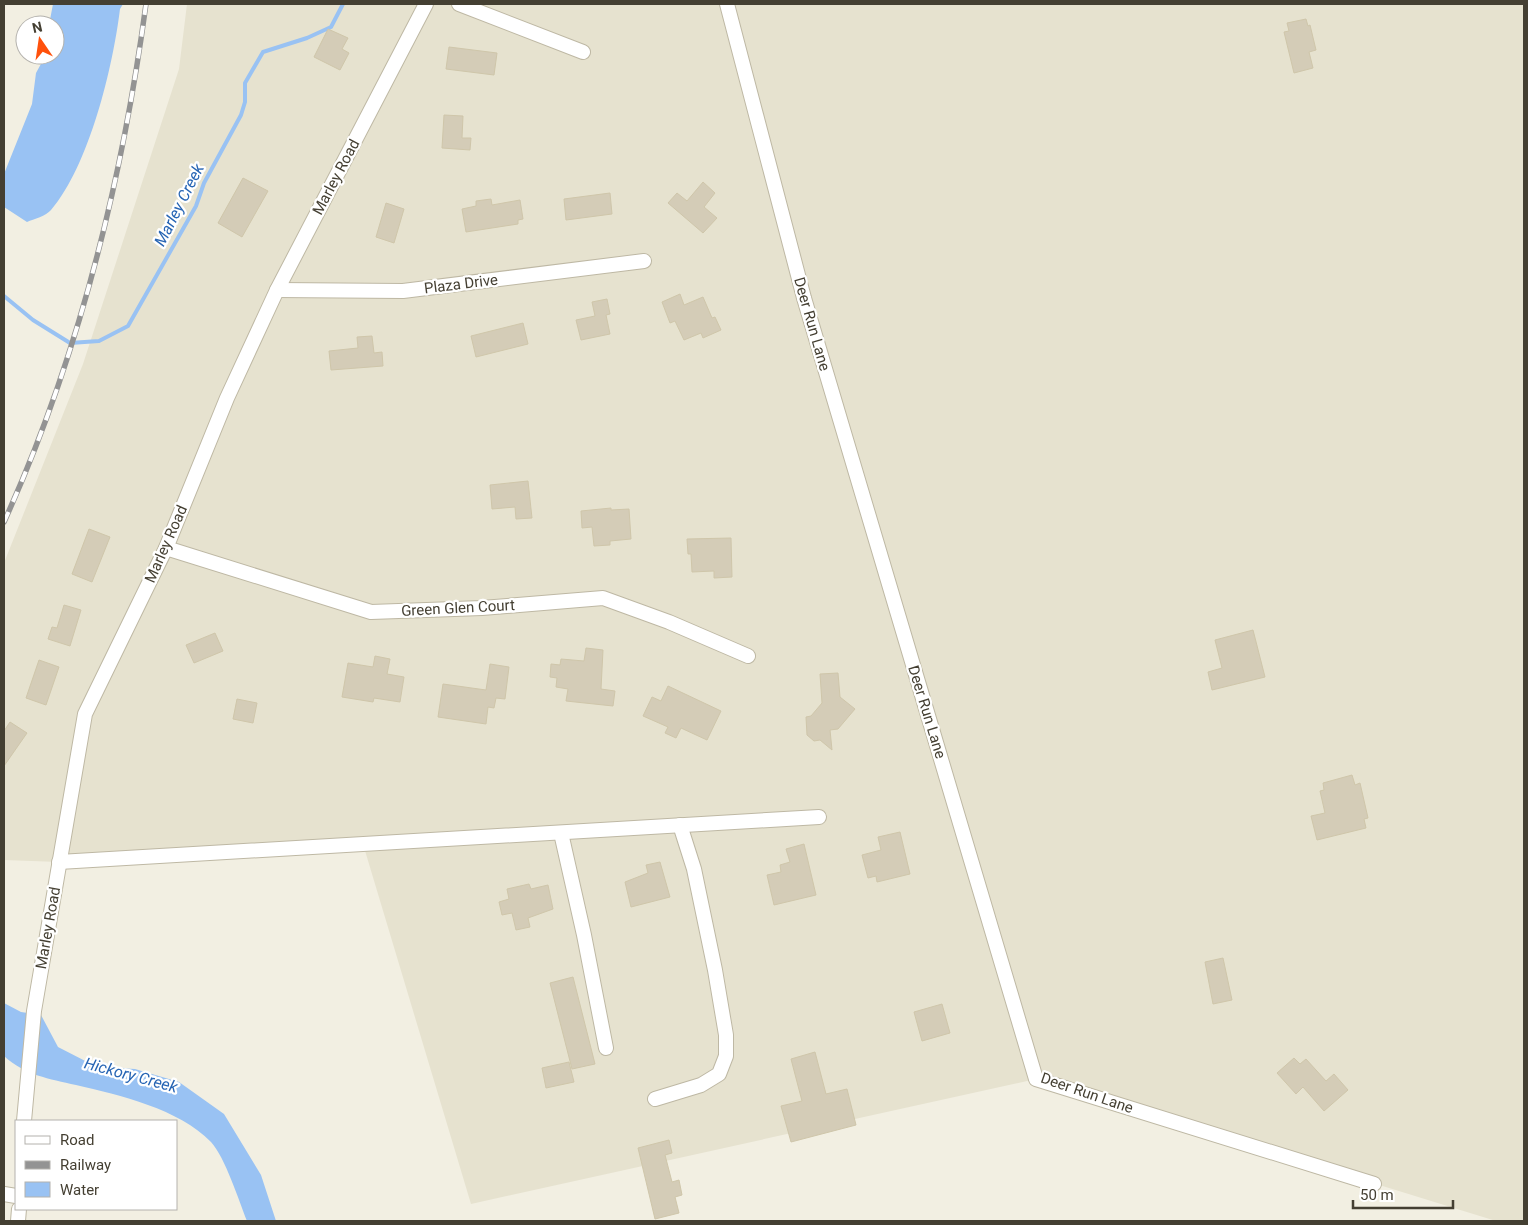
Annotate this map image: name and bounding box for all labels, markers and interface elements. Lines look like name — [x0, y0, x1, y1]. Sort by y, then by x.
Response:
north arrow — [15, 15, 65, 65]
text: N — [30, 18, 44, 36]
street label: Marley Road — [309, 136, 363, 218]
water label: Marley Creek — [150, 160, 208, 249]
street label: Plaza Drive — [423, 271, 499, 297]
street label: Deer Run Lane — [790, 275, 834, 373]
street label: Marley Road — [141, 502, 191, 586]
street label: Green Glen Court — [401, 596, 515, 620]
street label: Deer Run Lane — [904, 663, 950, 761]
street label: Marley Road — [32, 886, 64, 970]
water label: Hickory Creek — [82, 1053, 181, 1097]
street label: Deer Run Lane — [1038, 1069, 1136, 1117]
legend — [15, 1120, 178, 1210]
text: Road — [60, 1131, 94, 1149]
text: Railway — [60, 1156, 111, 1174]
scale bar — [1353, 1178, 1453, 1210]
text: Water — [60, 1181, 99, 1199]
text: 50 m — [1360, 1186, 1394, 1204]

